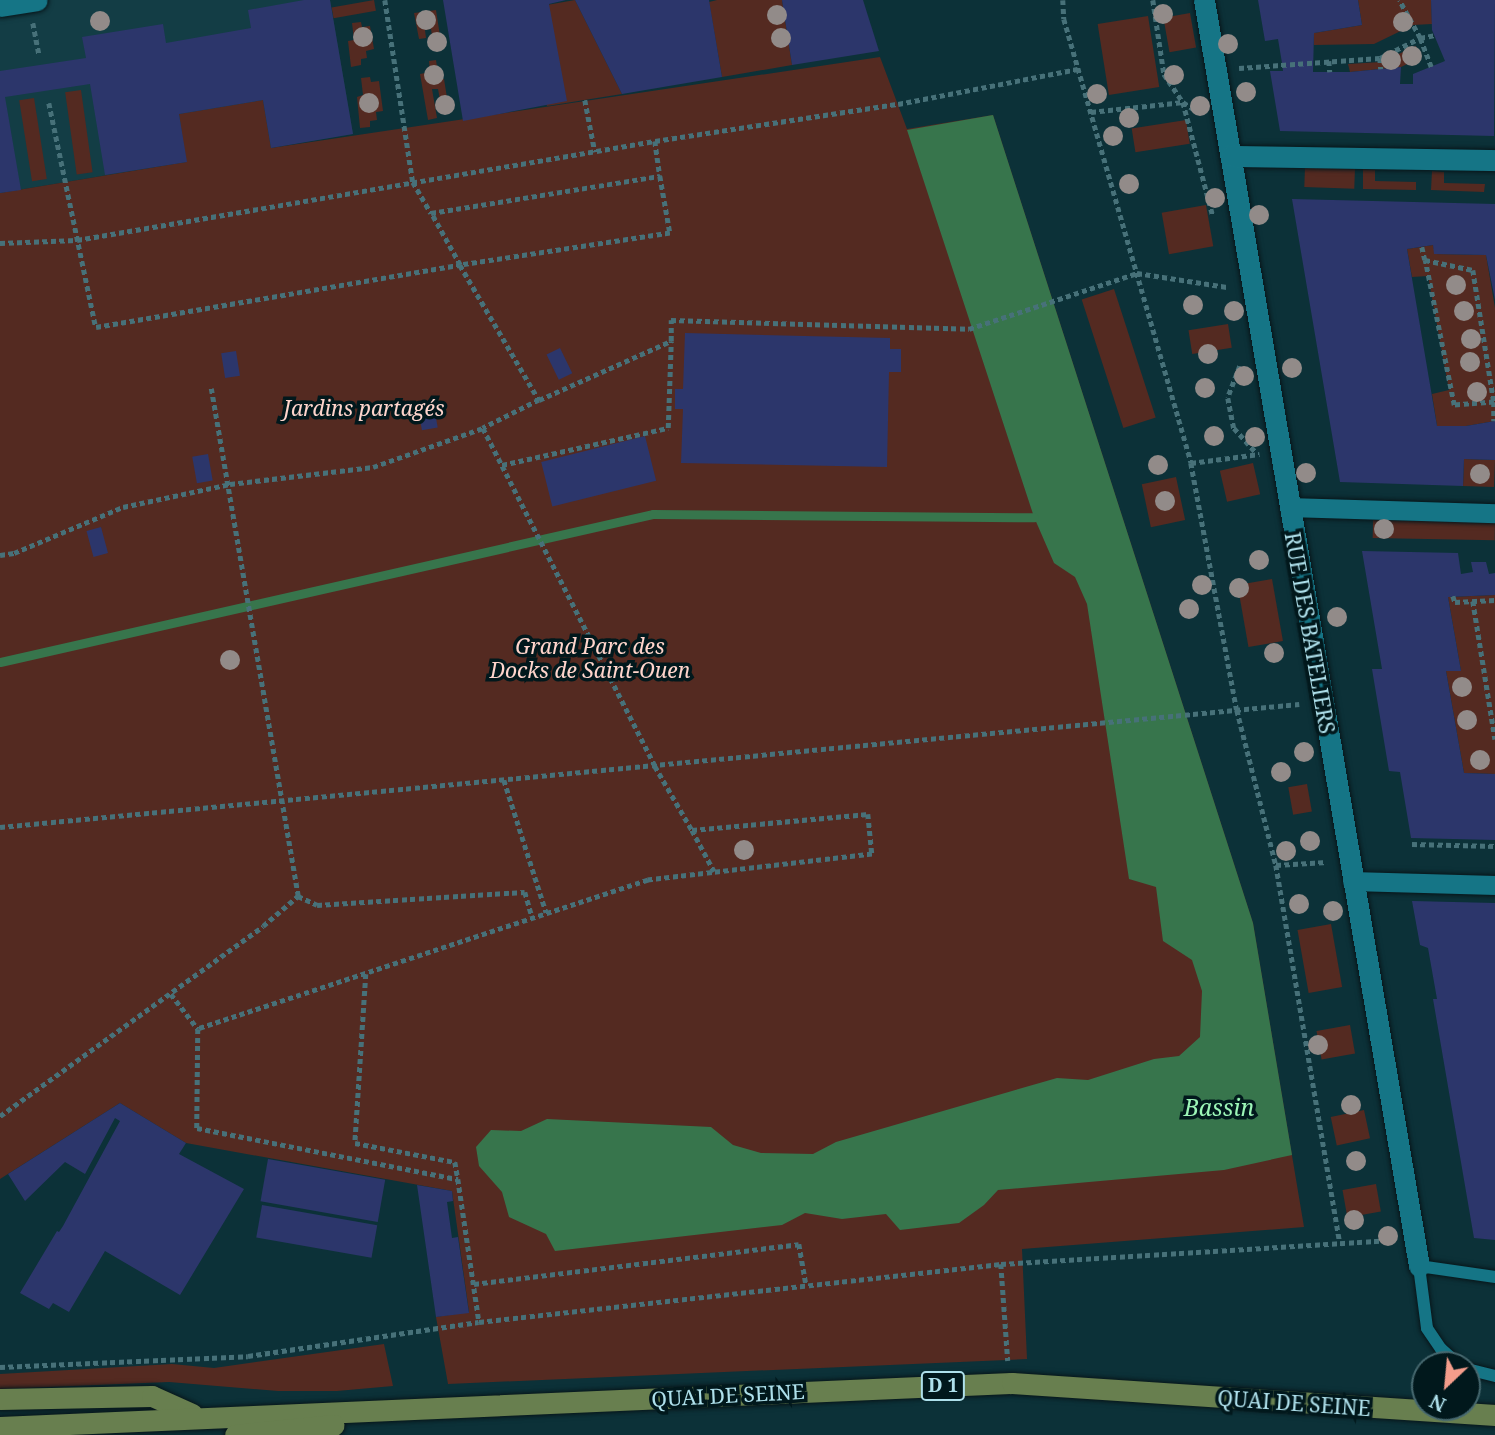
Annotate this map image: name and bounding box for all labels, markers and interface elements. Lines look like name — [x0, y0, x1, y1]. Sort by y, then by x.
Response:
park label: Jardins partagés — [283, 395, 445, 421]
street label: RUE DES BATELIERS — [1280, 530, 1340, 736]
park label: Grand Parc des Docks de Saint-Ouen — [490, 633, 690, 683]
water label: Bassin — [1184, 1093, 1254, 1121]
north arrow — [1411, 1351, 1481, 1421]
road number: D 1 — [920, 1370, 966, 1402]
street label: QUAI DE SEINE — [651, 1378, 805, 1412]
street label: QUAI DE SEINE — [1217, 1385, 1371, 1421]
text: N — [1425, 1388, 1450, 1418]

